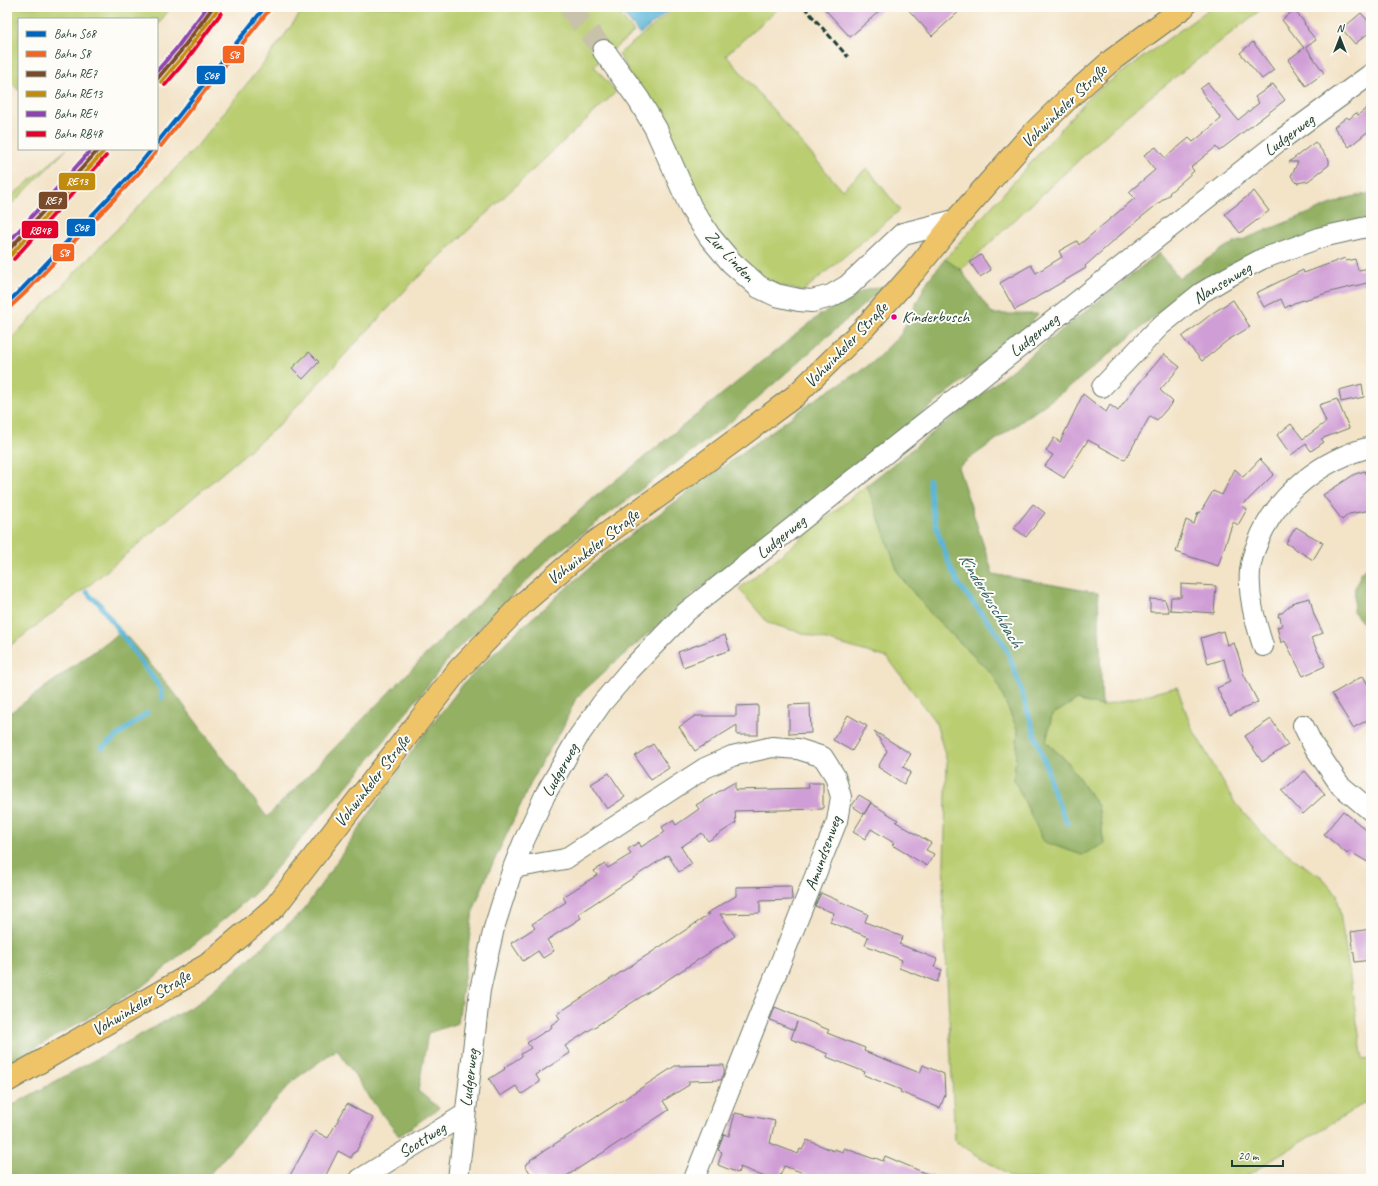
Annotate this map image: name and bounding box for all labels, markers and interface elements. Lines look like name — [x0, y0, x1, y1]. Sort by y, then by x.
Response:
legend — [18, 18, 158, 150]
north arrow — [1320, 18, 1360, 58]
text: N — [1337, 21, 1346, 35]
text: Bahn S68 — [54, 26, 98, 42]
line badge: S8 — [222, 45, 245, 64]
text: Bahn S8 — [54, 46, 92, 62]
text: S8 — [229, 47, 241, 61]
street label: Vohwinkeler Straße — [1017, 59, 1112, 152]
line badge: S68 — [196, 65, 226, 85]
text: Bahn RE7 — [54, 66, 98, 82]
text: S68 — [203, 68, 221, 82]
text: Bahn RE13 — [54, 86, 104, 102]
text: Bahn RE4 — [54, 106, 99, 122]
street label: Ludgerweg — [1260, 108, 1320, 161]
text: Bahn RB48 — [54, 126, 104, 142]
line badge: RE13 — [58, 172, 96, 191]
text: RE13 — [66, 174, 89, 188]
line badge: RE7 — [38, 191, 68, 210]
text: RE7 — [45, 193, 62, 207]
line badge: S68 — [66, 218, 96, 237]
line badge: RB48 — [21, 220, 59, 239]
text: S68 — [73, 220, 91, 234]
text: RB48 — [29, 223, 53, 237]
street label: Zur Linden — [701, 226, 760, 287]
line badge: S8 — [52, 243, 75, 262]
text: S8 — [59, 245, 71, 259]
street label: Nansenweg — [1189, 256, 1257, 309]
street label: Vohwinkeler Straße — [800, 297, 893, 392]
place label: Kinderbusch — [902, 307, 971, 327]
street label: Ludgerweg — [1005, 307, 1065, 361]
marker: Kinderbusch — [889, 312, 899, 322]
street label: Vohwinkeler Straße — [543, 504, 644, 589]
street label: Ludgerweg — [752, 509, 812, 563]
water label: Kinderbuschbach — [954, 549, 1029, 653]
street label: Vohwinkeler Straße — [330, 730, 415, 831]
street label: Ludgerweg — [537, 738, 584, 800]
street label: Amundsenweg — [800, 812, 847, 893]
street label: Vohwinkeler Straße — [88, 965, 195, 1041]
street label: Ludgerweg — [455, 1046, 483, 1108]
street label: Scottweg — [395, 1116, 451, 1163]
scale bar — [1232, 1142, 1283, 1168]
text: 20 m — [1238, 1148, 1260, 1164]

